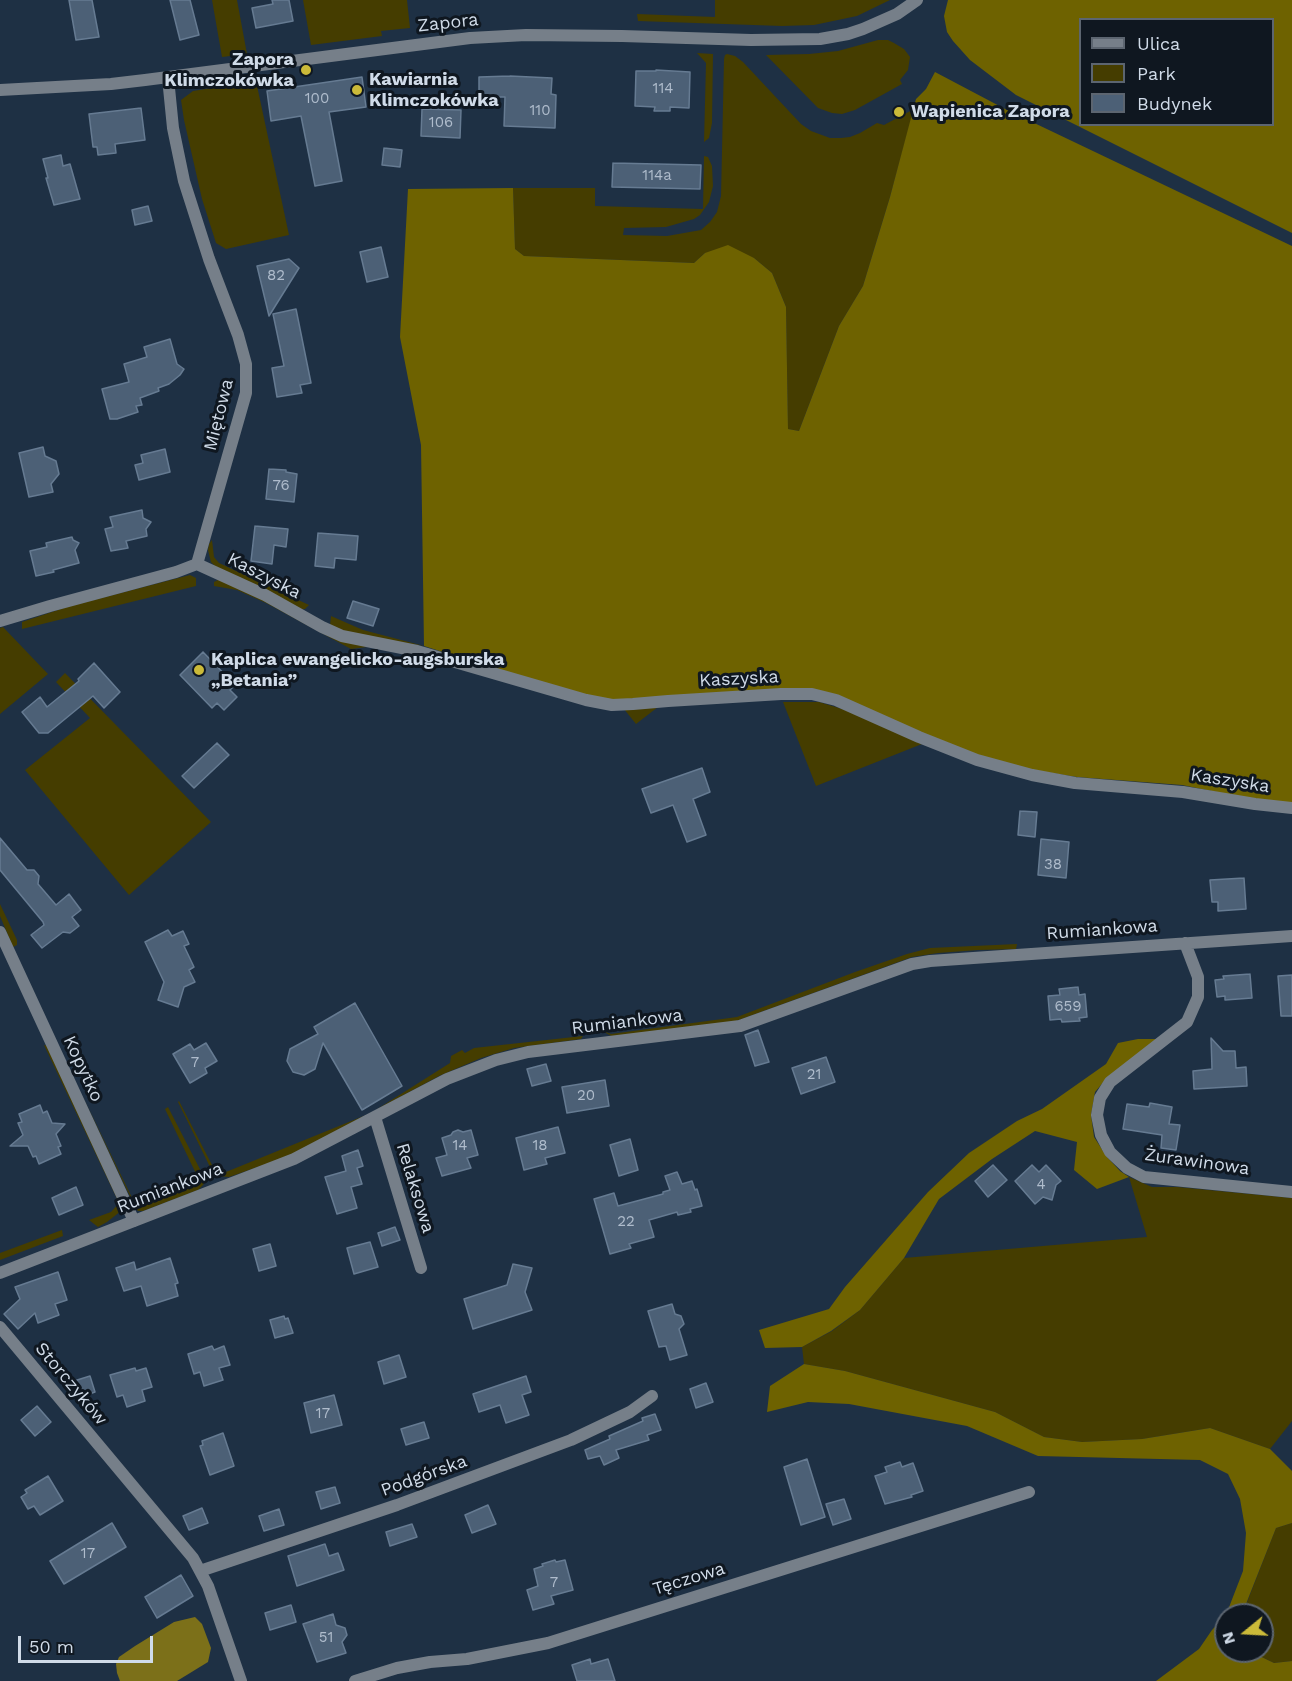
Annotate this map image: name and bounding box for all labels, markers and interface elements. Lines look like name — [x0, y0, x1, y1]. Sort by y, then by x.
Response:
street label: Zapora — [417, 9, 479, 37]
legend — [1079, 18, 1274, 126]
text: Ulica — [1137, 33, 1180, 54]
place label: Zapora Klimczokówka — [164, 49, 294, 92]
marker: Zapora Klimczokówka — [299, 63, 313, 77]
text: Park — [1137, 63, 1176, 84]
place label: Kawiarnia Klimczokówka — [369, 69, 499, 112]
house number: 114 — [653, 80, 673, 98]
marker: Kawiarnia Klimczokówka — [350, 83, 364, 97]
house number: 100 — [305, 90, 329, 108]
text: Budynek — [1137, 93, 1212, 114]
place label: Wapienica Zapora — [911, 101, 1070, 123]
house number: 110 — [529, 102, 551, 120]
marker: Wapienica Zapora — [892, 105, 906, 119]
house number: 106 — [429, 114, 453, 132]
house number: 114a — [642, 167, 672, 185]
house number: 82 — [267, 267, 285, 285]
street label: Miętowa — [200, 377, 238, 453]
house number: 76 — [272, 477, 290, 495]
street label: Kaszyska — [224, 548, 304, 604]
place label: Kaplica ewangelicko-augsburska „Betania” — [211, 649, 505, 692]
marker: Kaplica ewangelicko-augsburska „Betania” — [192, 663, 206, 677]
street label: Kaszyska — [699, 666, 779, 692]
street label: Kaszyska — [1189, 764, 1271, 798]
house number: 38 — [1044, 856, 1062, 874]
street label: Rumiankowa — [1046, 915, 1158, 945]
house number: 659 — [1054, 998, 1082, 1016]
street label: Rumiankowa — [570, 1004, 684, 1040]
street label: Kopytko — [58, 1033, 108, 1105]
house number: 7 — [191, 1054, 199, 1072]
house number: 21 — [807, 1066, 821, 1084]
house number: 20 — [577, 1087, 595, 1105]
house number: 14 — [452, 1137, 468, 1155]
house number: 18 — [532, 1137, 548, 1155]
street label: Relaksowa — [391, 1140, 439, 1236]
street label: Żurawinowa — [1143, 1144, 1251, 1180]
street label: Rumiankowa — [114, 1158, 226, 1218]
house number: 4 — [1036, 1176, 1046, 1194]
house number: 22 — [617, 1213, 635, 1231]
street label: Storczyków — [30, 1338, 112, 1430]
house number: 17 — [316, 1405, 330, 1423]
street label: Podgórska — [378, 1450, 470, 1502]
house number: 17 — [81, 1545, 95, 1563]
street label: Tęczowa — [650, 1558, 728, 1600]
house number: 7 — [550, 1574, 558, 1592]
north arrow — [1214, 1603, 1274, 1663]
scale bar — [21, 1624, 156, 1662]
house number: 51 — [319, 1629, 333, 1647]
text: N — [1217, 1630, 1239, 1647]
text: 50 m — [29, 1636, 74, 1657]

